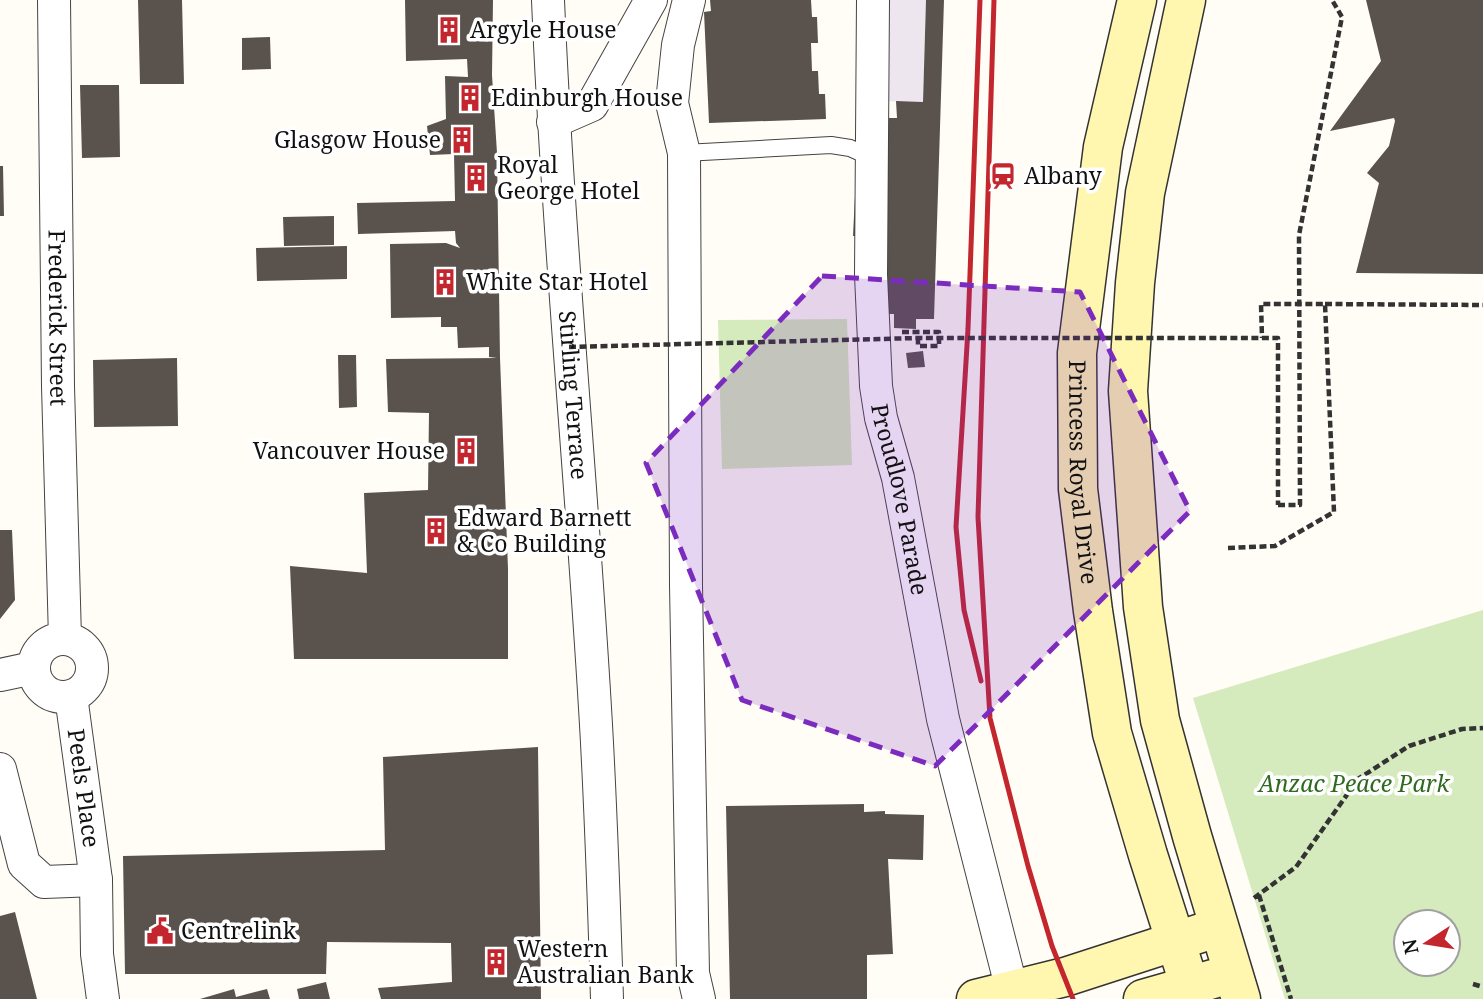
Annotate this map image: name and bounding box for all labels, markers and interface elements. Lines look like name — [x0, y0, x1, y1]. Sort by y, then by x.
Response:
place label: Argyle House — [470, 13, 617, 45]
building icon: Argyle House — [434, 15, 464, 45]
place label: Edinburgh House — [491, 81, 683, 113]
building icon: Edinburgh House — [455, 83, 485, 113]
place label: Glasgow House — [274, 123, 441, 155]
building icon: Glasgow House — [447, 125, 477, 155]
place label: Royal George Hotel — [497, 148, 640, 206]
place label: Albany — [1024, 159, 1102, 191]
station icon: Albany — [988, 161, 1018, 191]
building icon: Royal George Hotel — [461, 163, 491, 193]
street label: Frederick Street — [41, 230, 76, 407]
place label: White Star Hotel — [466, 265, 648, 297]
building icon: White Star Hotel — [430, 267, 460, 297]
street label: Stirling Terrace — [552, 309, 596, 481]
street label: Princess Royal Drive — [1062, 360, 1107, 586]
street label: Proudlove Parade — [864, 401, 937, 598]
place label: Vancouver House — [253, 434, 445, 466]
building icon: Vancouver House — [451, 436, 481, 466]
place label: Edward Barnett & Co Building — [457, 501, 631, 559]
building icon: Edward Barnett & Co Building — [421, 516, 451, 546]
street label: Peels Place — [61, 727, 108, 849]
park label: Anzac Peace Park — [1256, 767, 1450, 799]
north arrow — [1392, 908, 1462, 978]
place label: Centrelink — [181, 914, 297, 946]
public building icon: Centrelink — [145, 916, 175, 946]
place label: Western Australian Bank — [517, 932, 694, 990]
text: N — [1396, 936, 1425, 957]
building icon: Western Australian Bank — [481, 947, 511, 977]

